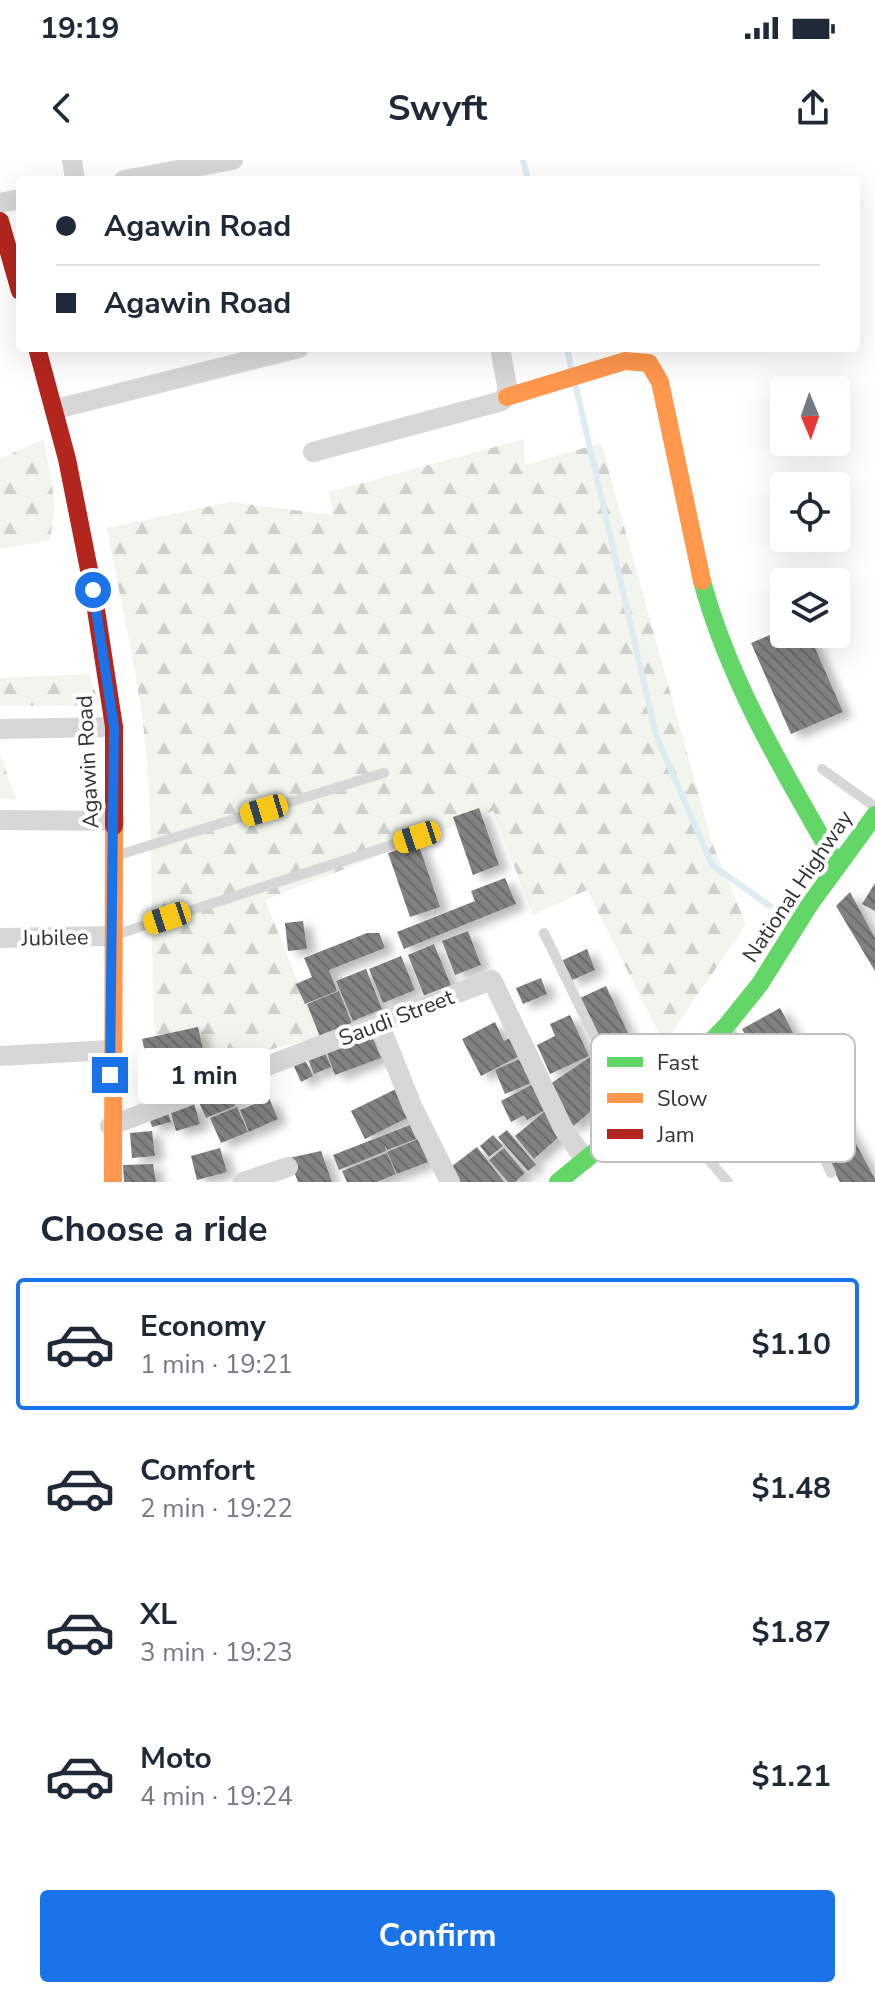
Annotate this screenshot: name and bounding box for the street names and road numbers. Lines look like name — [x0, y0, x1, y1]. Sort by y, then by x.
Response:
street label: Agawin Road — [70, 695, 106, 829]
street label: National Highway — [736, 804, 860, 969]
street label: Jubilee — [20, 922, 89, 954]
street label: Saudi Street — [334, 982, 459, 1054]

